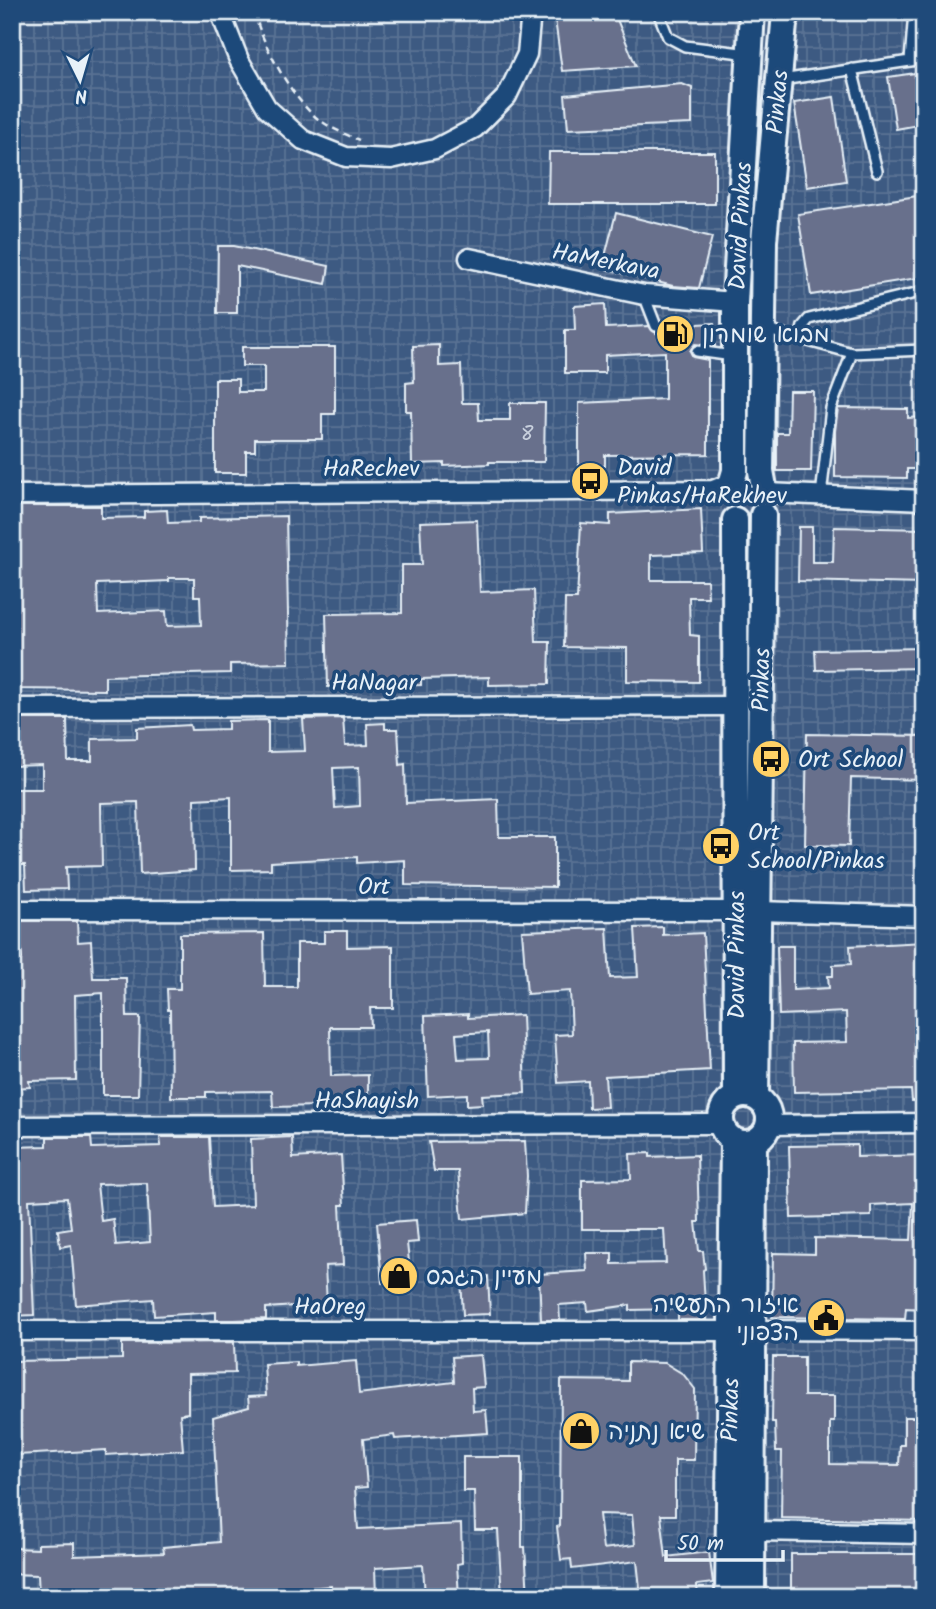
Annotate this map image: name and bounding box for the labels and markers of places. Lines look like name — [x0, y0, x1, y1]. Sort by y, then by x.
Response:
fuel station icon: מבוא שומרון — [654, 313, 696, 355]
place label: מבוא שומרון — [702, 316, 830, 355]
place label: David Pinkas/HaRekhev — [617, 449, 788, 516]
bus stop icon: David Pinkas/HaRekhev — [569, 460, 611, 502]
bus stop icon: Ort School — [750, 738, 792, 780]
place label: Ort School — [798, 741, 904, 780]
place label: Ort School/Pinkas — [748, 814, 885, 881]
bus stop icon: Ort School/Pinkas — [700, 825, 742, 867]
shop icon: מעיין הגבס — [378, 1255, 420, 1297]
place label: מעיין הגבס — [426, 1258, 542, 1297]
place label: איזור התעשיה הצפוני — [653, 1286, 799, 1353]
public building icon: איזור התעשיה הצפוני — [805, 1297, 847, 1339]
shop icon: שיא נתניה — [560, 1410, 602, 1452]
place label: שיא נתניה — [608, 1413, 705, 1452]

